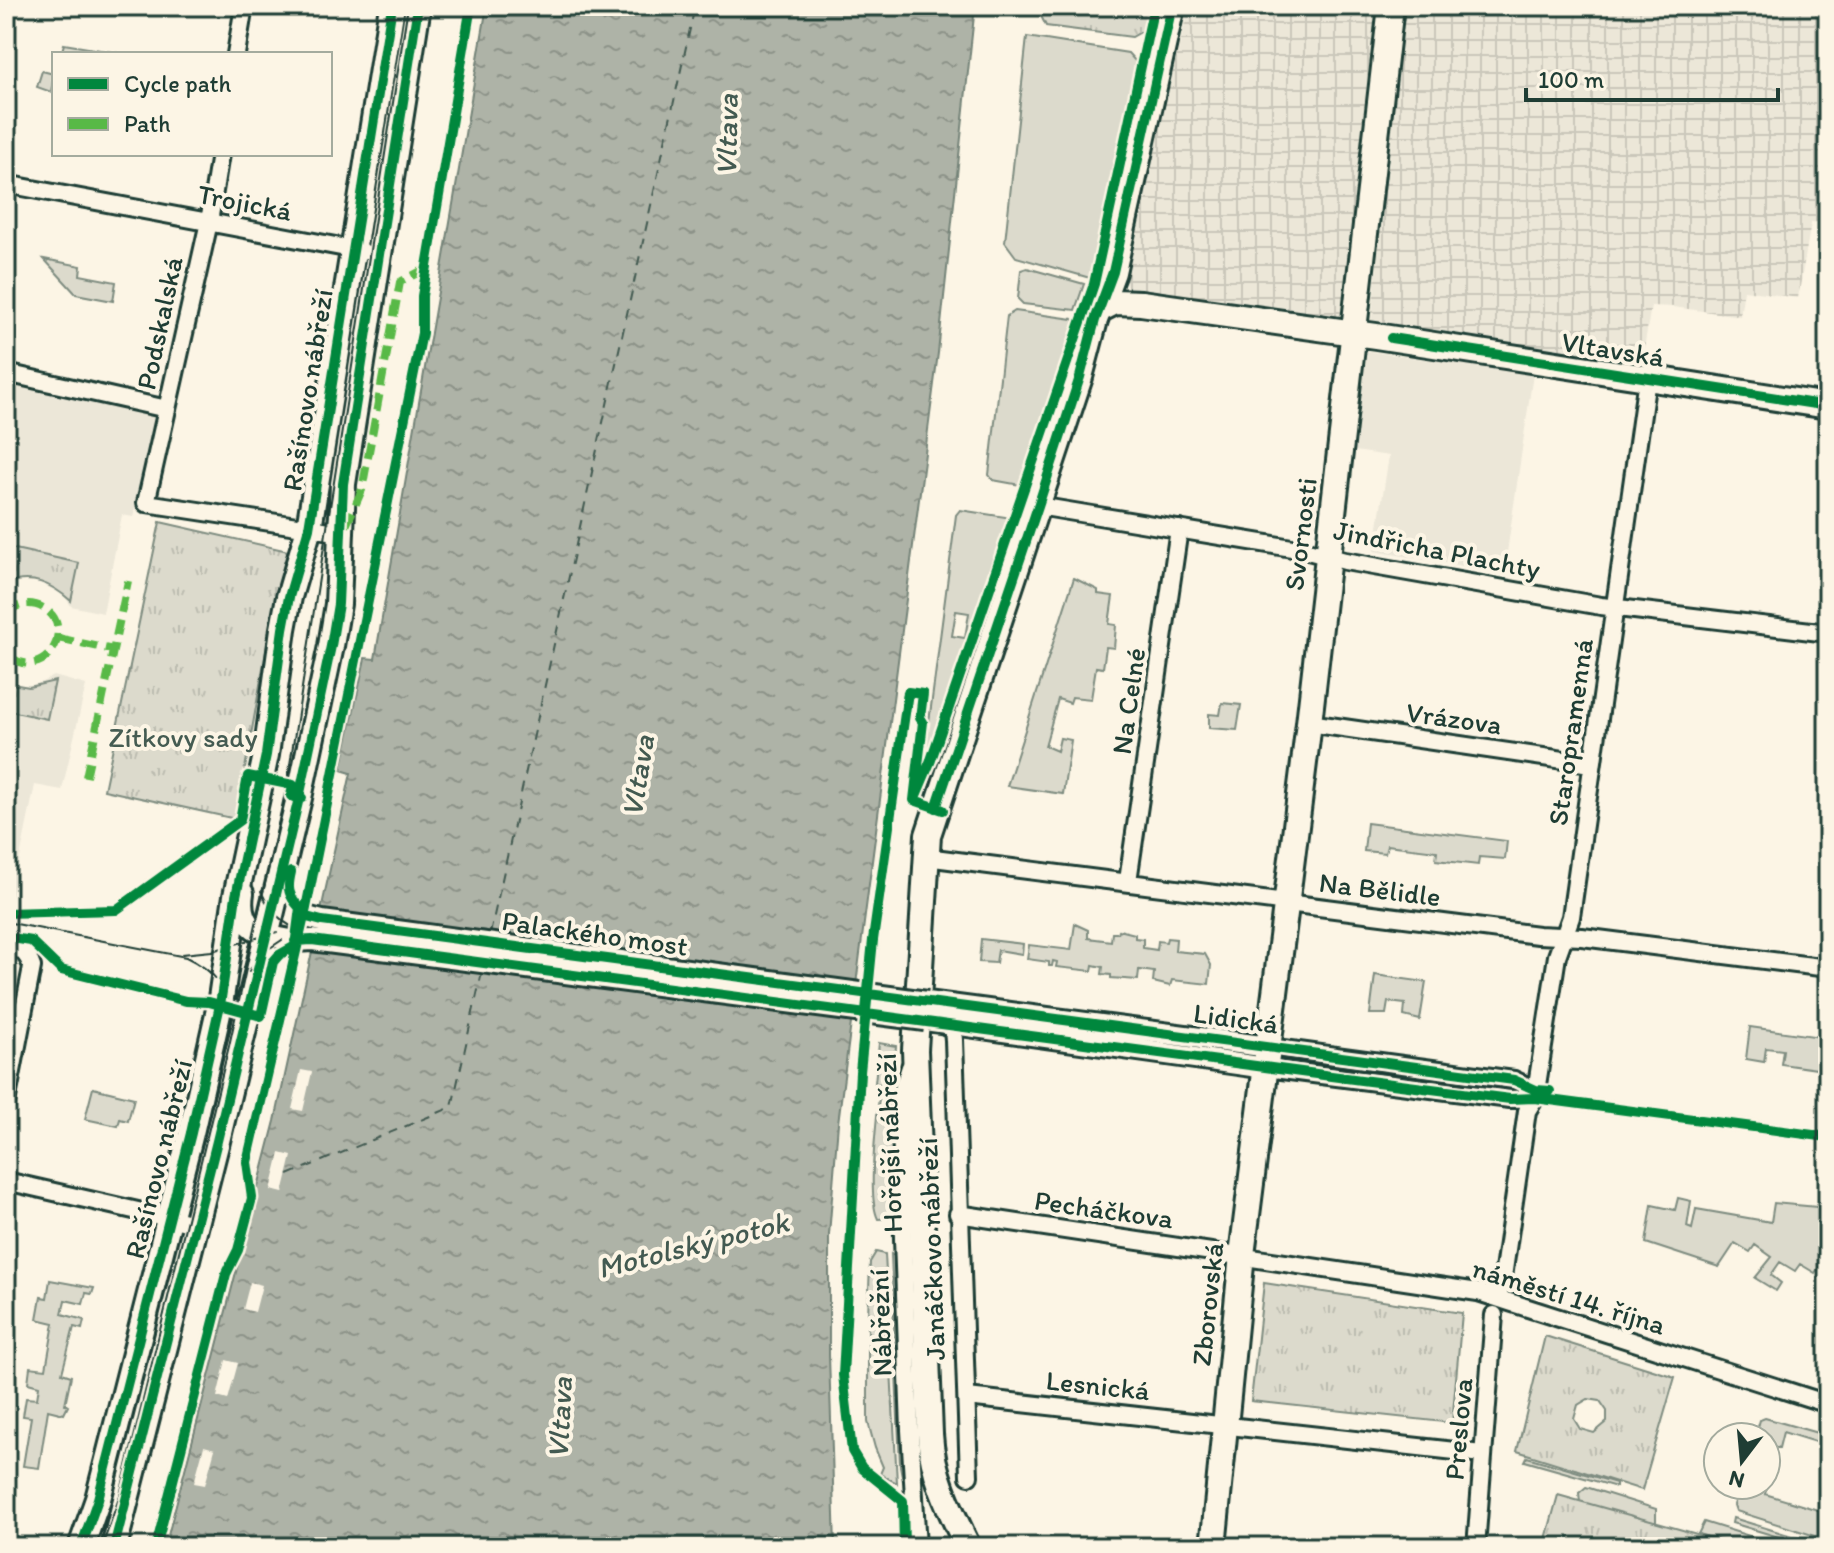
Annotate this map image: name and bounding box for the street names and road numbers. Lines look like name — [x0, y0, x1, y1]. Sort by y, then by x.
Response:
street label: Trojická — [195, 176, 295, 228]
street label: Podskalská — [128, 253, 190, 393]
street label: Rašínovo nábřeží — [274, 287, 340, 493]
street label: Vltavská — [1559, 324, 1667, 374]
street label: Svornosti — [1276, 476, 1324, 592]
street label: Jindřicha Plachty — [1331, 512, 1543, 586]
street label: Staropramenná — [1540, 636, 1600, 828]
street label: Na Celné — [1104, 646, 1152, 756]
street label: Vrázova — [1404, 694, 1504, 742]
street label: Na Bělidle — [1317, 865, 1443, 913]
street label: Palackého most — [500, 903, 690, 963]
street label: Lidická — [1191, 995, 1281, 1041]
street label: Hořejší nábřeží — [869, 1053, 909, 1233]
street label: Rašínovo nábřeží — [117, 1056, 199, 1262]
street label: Janáčkovo nábřeží — [910, 1137, 952, 1361]
street label: Pecháčkova — [1032, 1182, 1176, 1236]
street label: Zborovská — [1184, 1240, 1230, 1367]
street label: náměstí 14. října — [1468, 1250, 1670, 1342]
street label: Nábřežní — [861, 1269, 899, 1377]
street label: Lesnická — [1044, 1363, 1152, 1407]
street label: Preslova — [1437, 1376, 1479, 1482]

